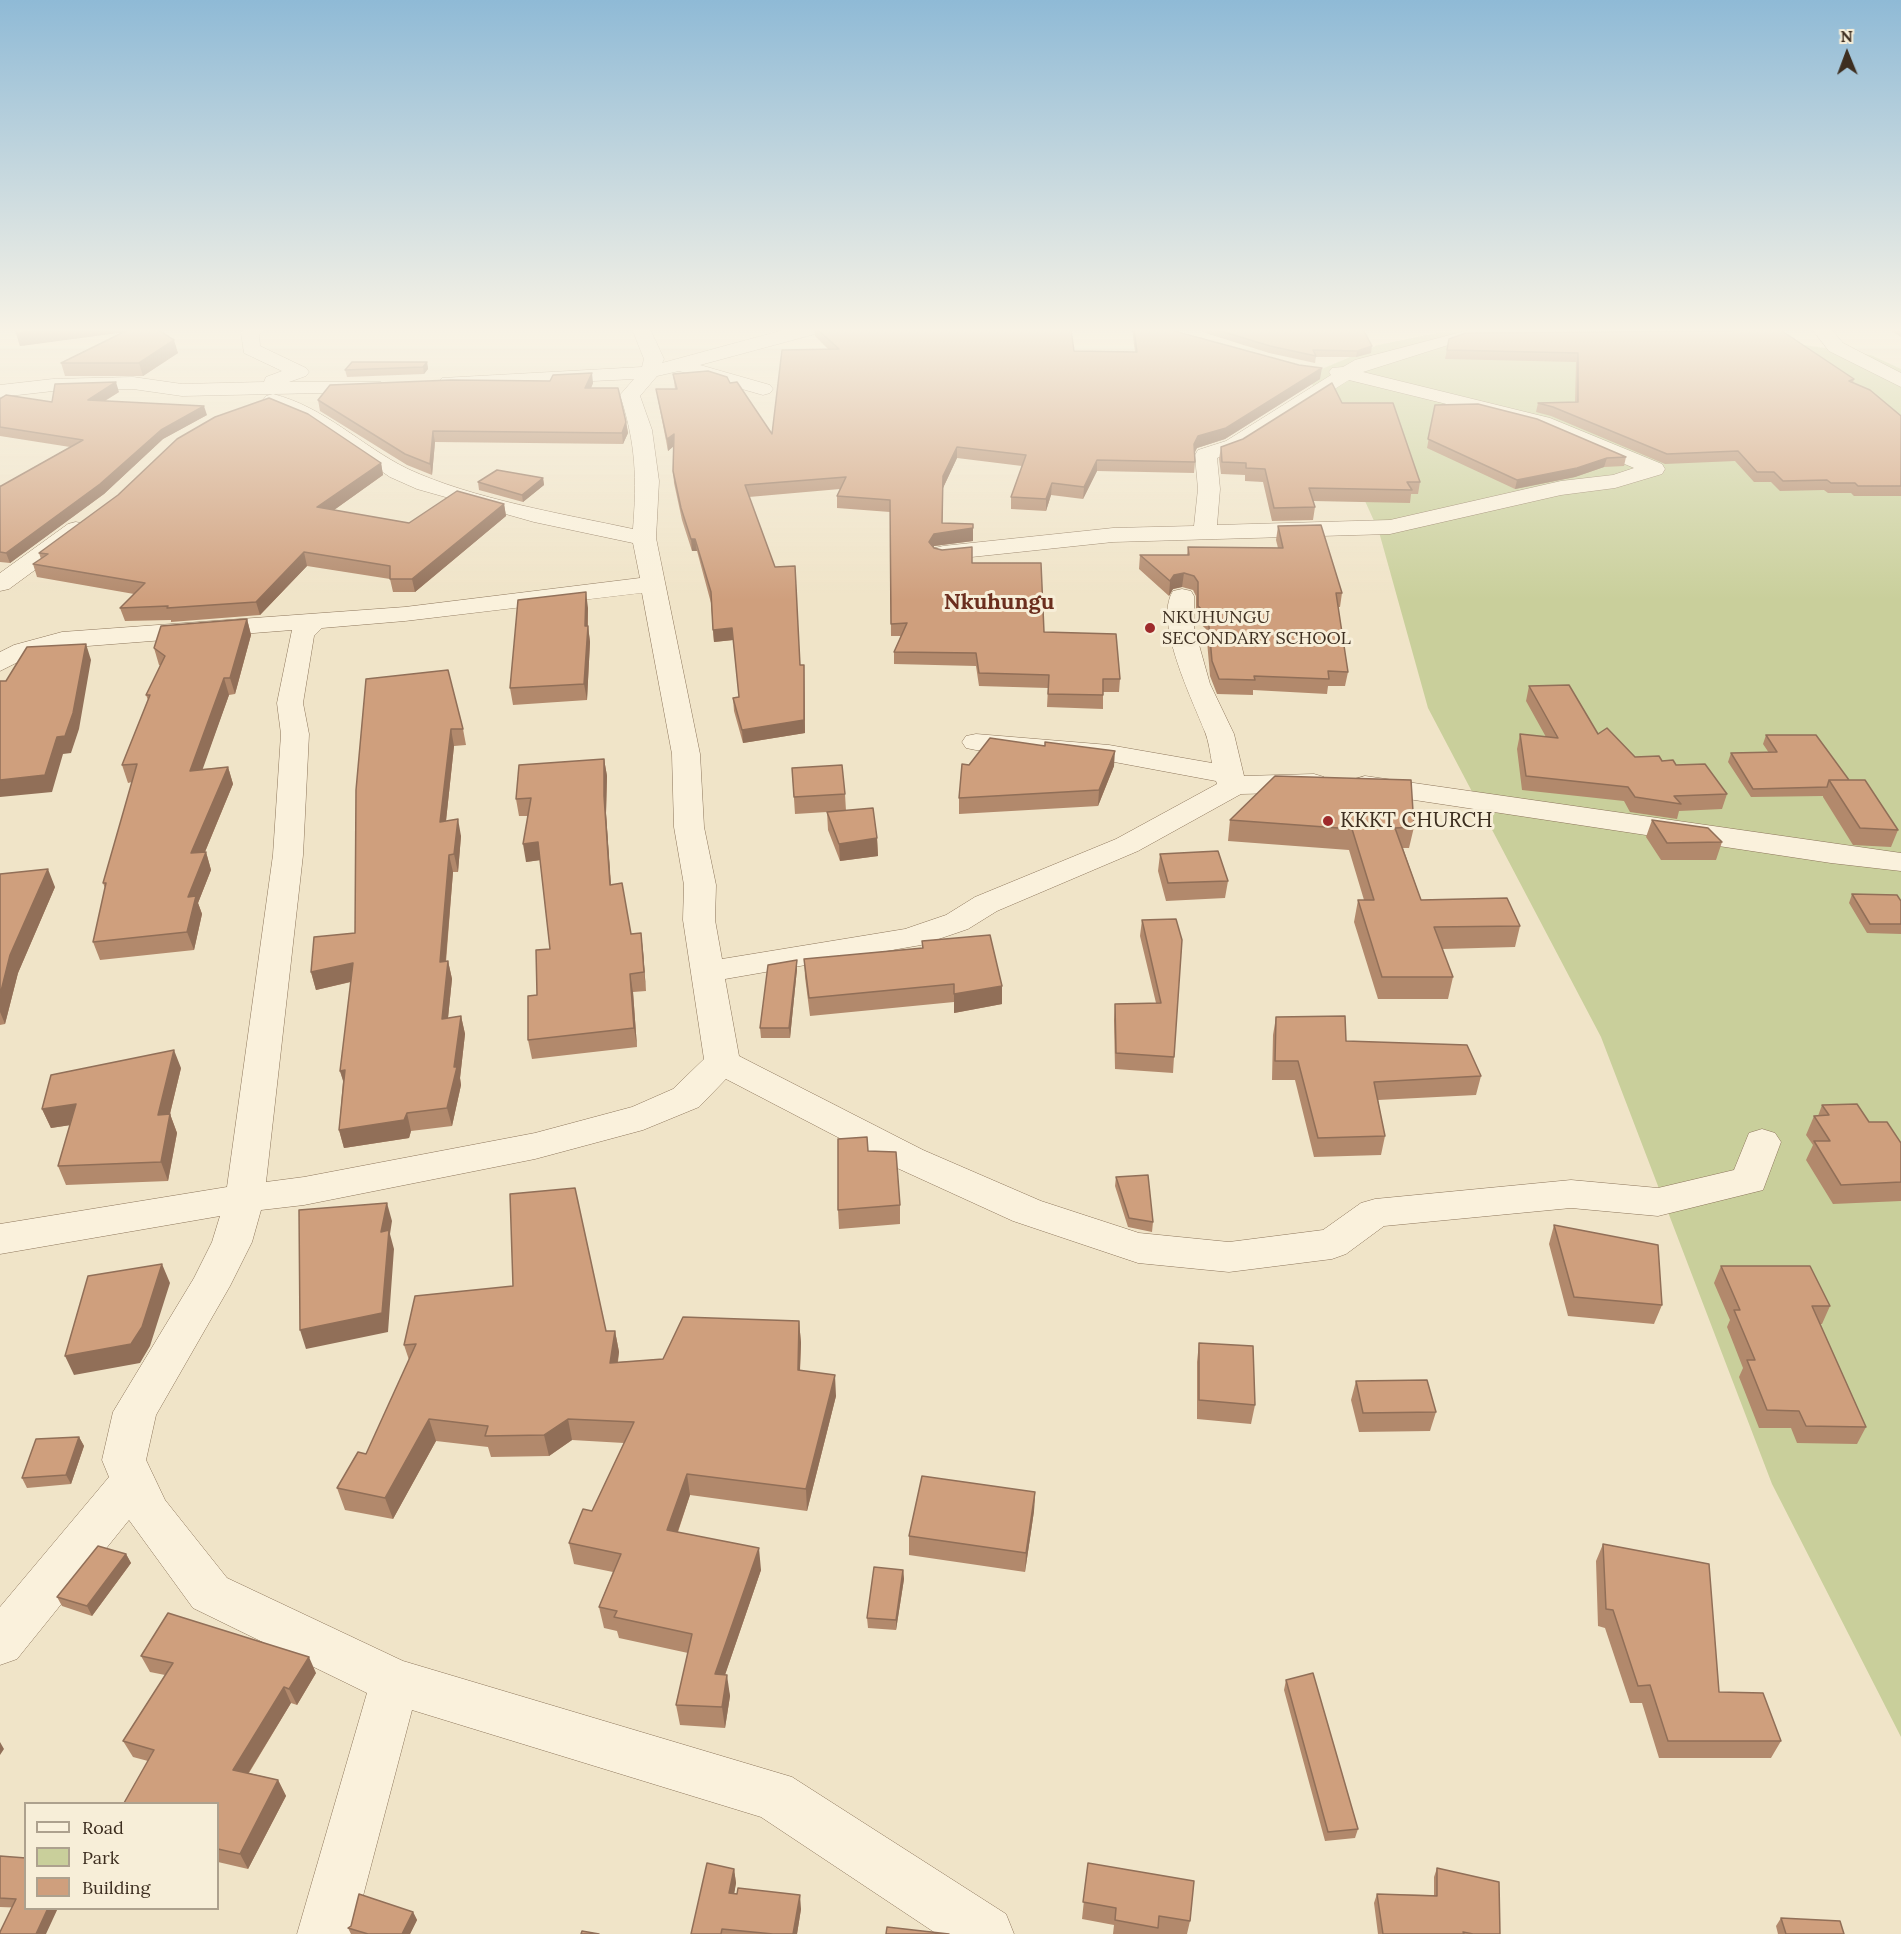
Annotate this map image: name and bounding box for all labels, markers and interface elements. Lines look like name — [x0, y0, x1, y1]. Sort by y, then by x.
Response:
north arrow — [1817, 24, 1877, 84]
text: N — [1840, 26, 1853, 46]
district label: Nkuhungu — [944, 590, 1054, 616]
place label: NKUHUNGU SECONDARY SCHOOL — [1162, 607, 1351, 650]
marker: NKUHUNGU SECONDARY SCHOOL — [1143, 621, 1157, 635]
place label: KKKT CHURCH — [1340, 808, 1493, 834]
marker: KKKT CHURCH — [1321, 814, 1335, 828]
legend — [24, 1802, 219, 1910]
text: Road — [82, 1816, 124, 1839]
text: Park — [82, 1846, 119, 1869]
text: Building — [82, 1876, 150, 1899]

